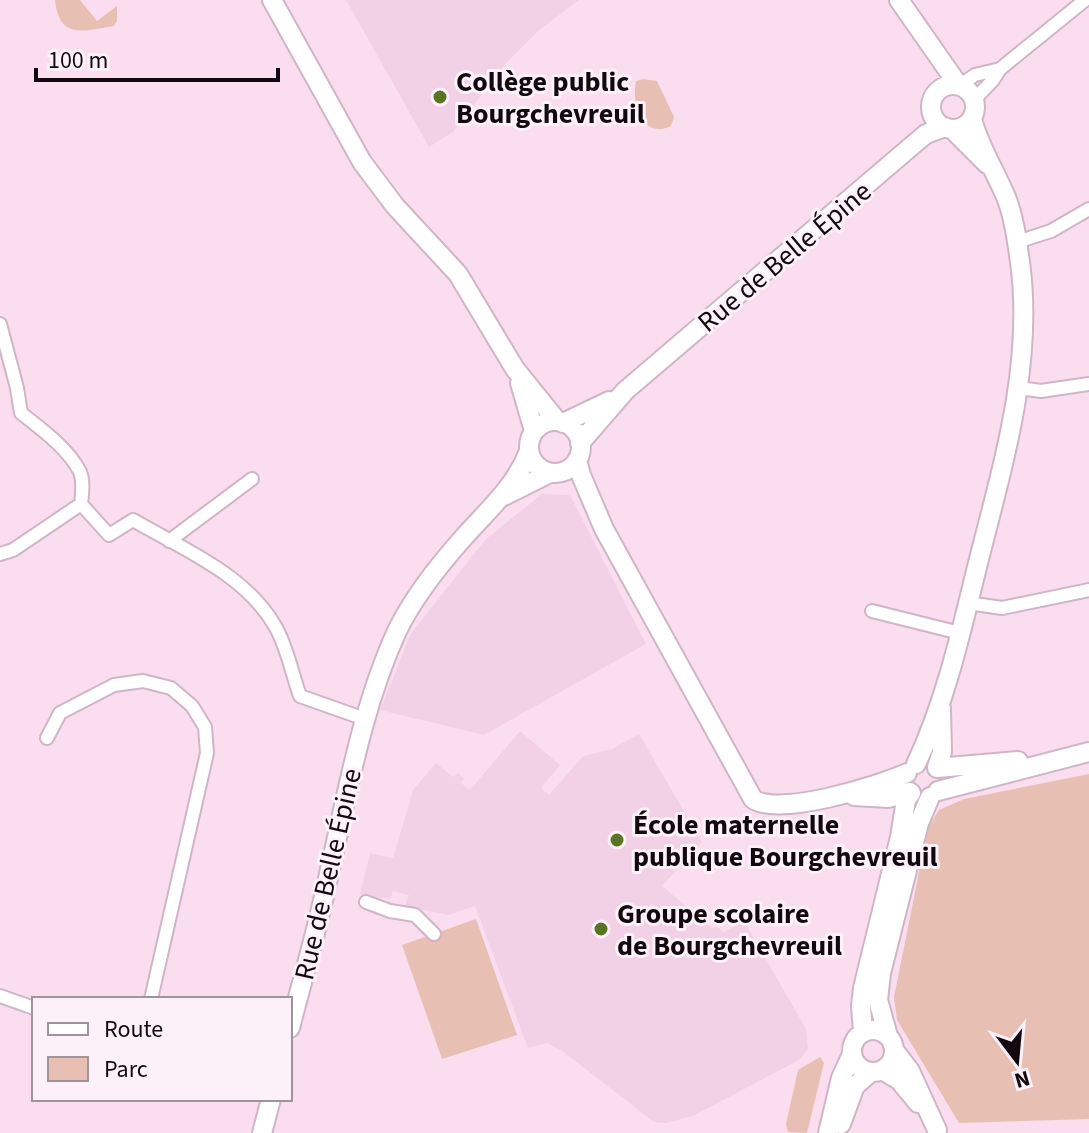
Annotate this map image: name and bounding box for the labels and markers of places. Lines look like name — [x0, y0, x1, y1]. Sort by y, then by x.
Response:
place label: Collège public Bourgchevreuil — [456, 62, 645, 134]
marker: Collège public Bourgchevreuil — [431, 88, 449, 106]
place label: École maternelle publique Bourgchevreuil — [633, 805, 938, 877]
marker: École maternelle publique Bourgchevreuil — [608, 831, 626, 849]
place label: Groupe scolaire de Bourgchevreuil — [617, 894, 842, 966]
marker: Groupe scolaire de Bourgchevreuil — [592, 920, 610, 938]

